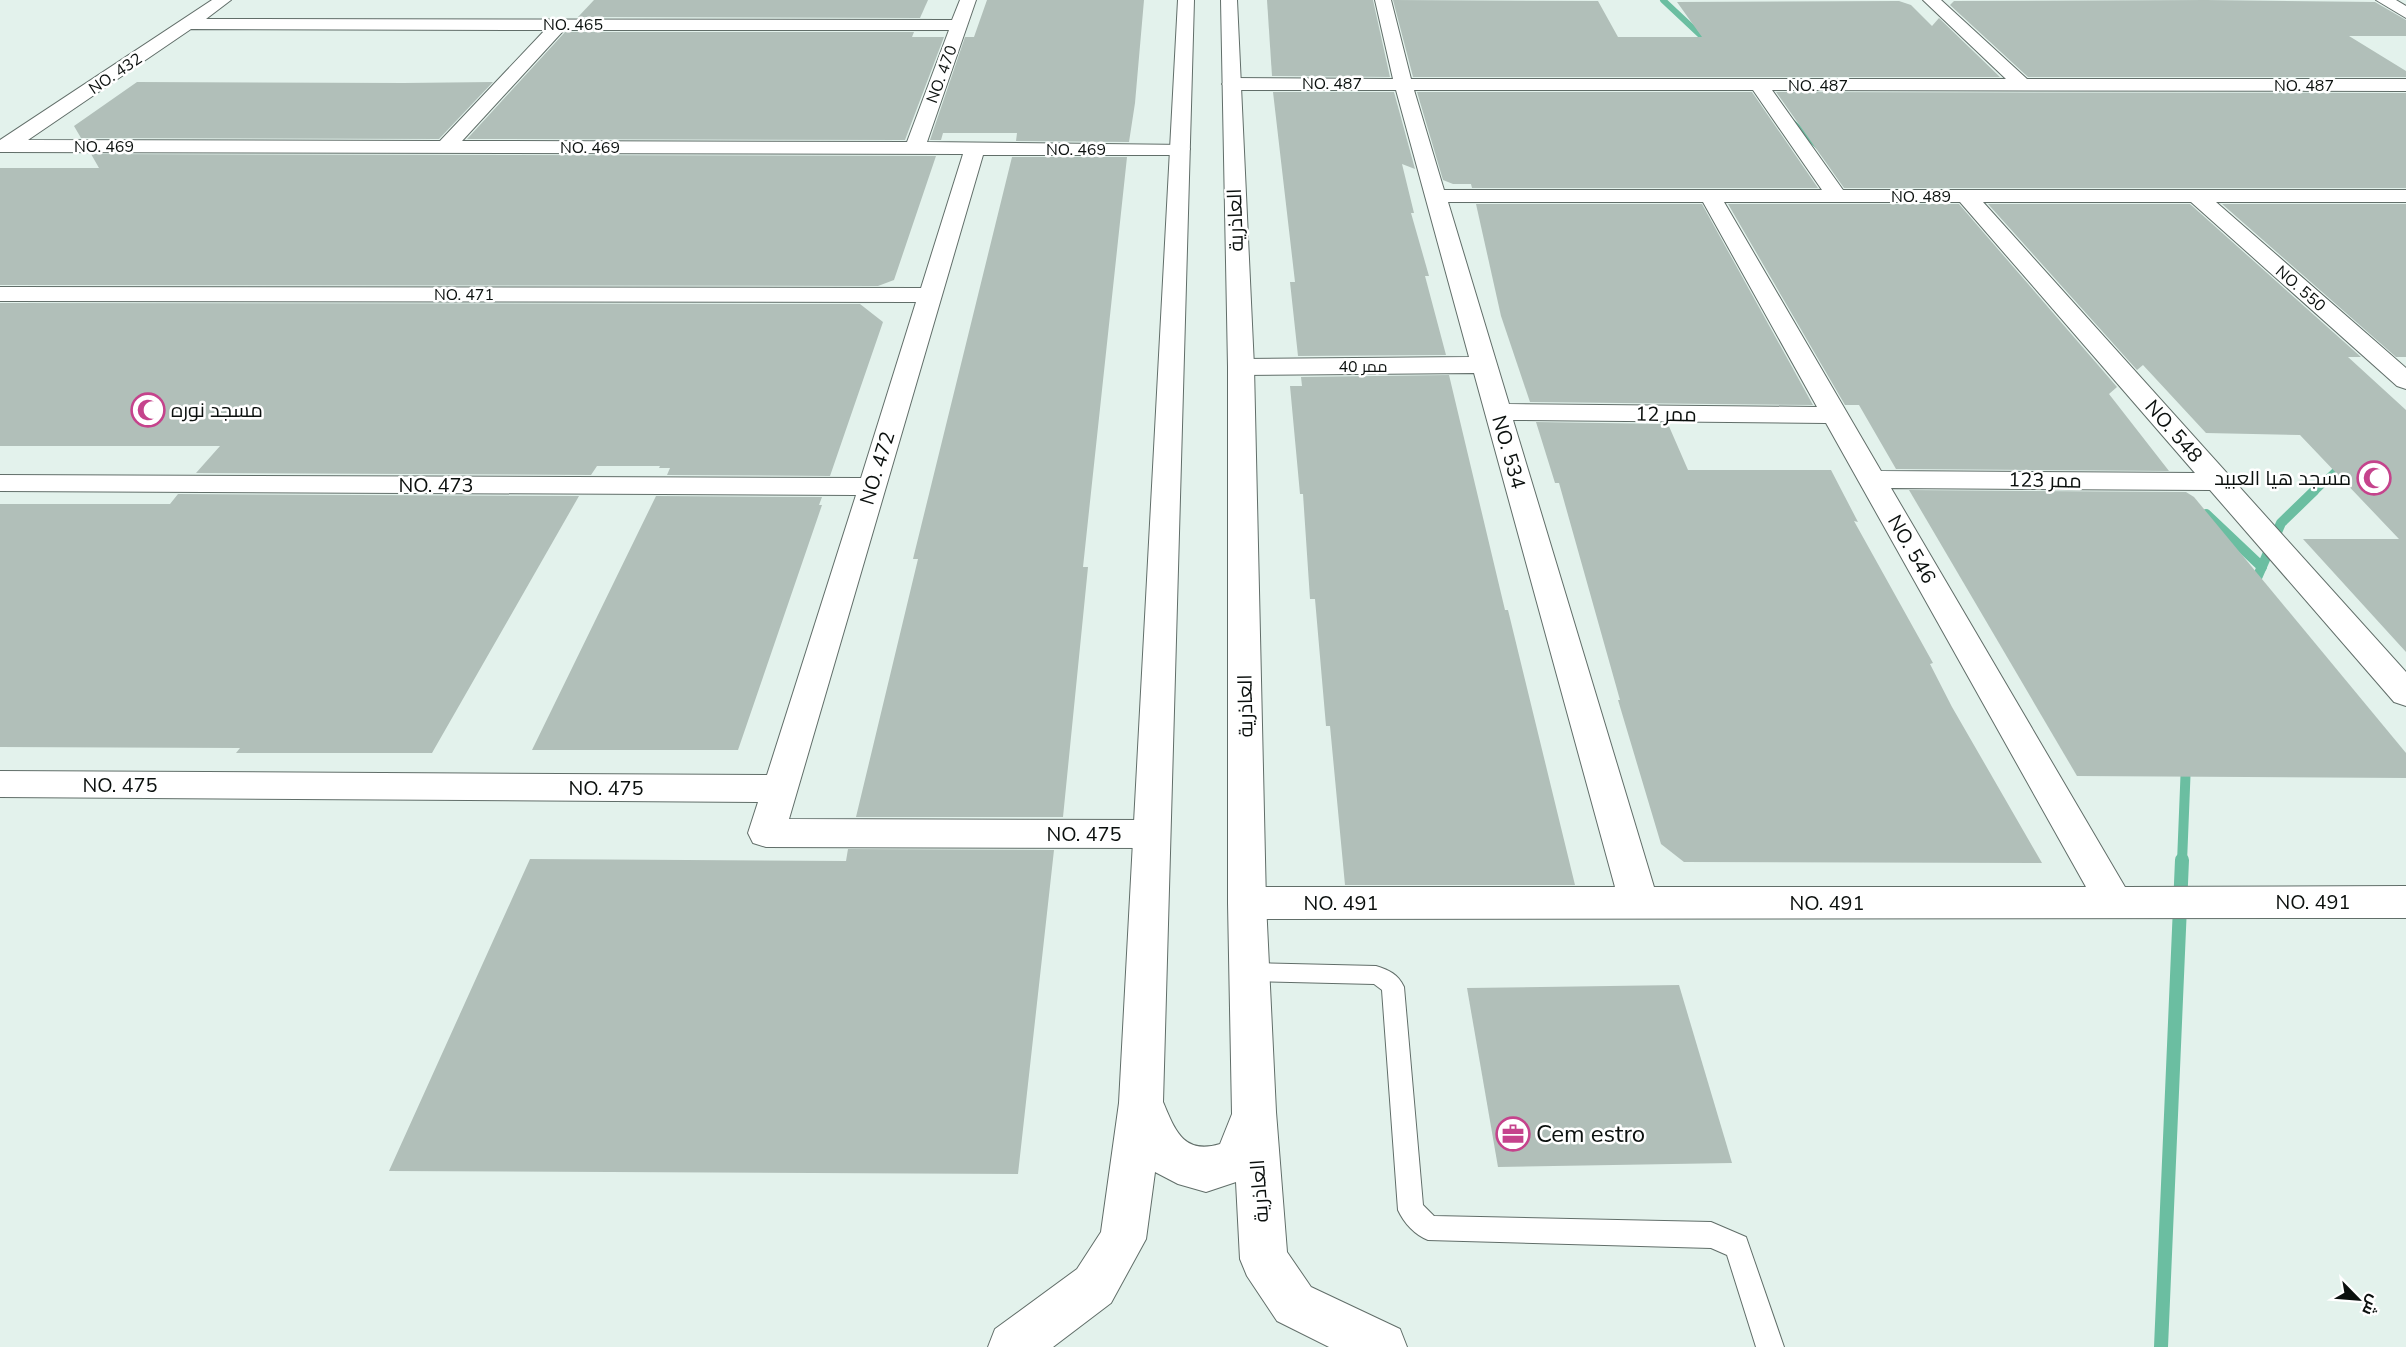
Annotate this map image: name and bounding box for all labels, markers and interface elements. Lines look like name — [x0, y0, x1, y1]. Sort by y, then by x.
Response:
street label: NO. 465 — [543, 14, 603, 36]
street label: NO. 470 — [921, 42, 963, 106]
street label: NO. 432 — [84, 48, 147, 100]
street label: NO. 487 — [1302, 73, 1362, 95]
street label: NO. 487 — [1788, 75, 1848, 97]
street label: NO. 487 — [2274, 75, 2334, 97]
street label: NO. 469 — [74, 136, 134, 158]
street label: NO. 469 — [560, 137, 620, 159]
street label: NO. 469 — [1046, 139, 1106, 161]
street label: NO. 489 — [1891, 186, 1951, 208]
street label: العاذرية — [1221, 188, 1250, 252]
street label: NO. 550 — [2270, 261, 2330, 317]
street label: NO. 471 — [434, 284, 494, 306]
street label: ممر 40 — [1338, 356, 1388, 378]
mosque icon: مسجد نوره — [130, 392, 166, 428]
street label: NO. 548 — [2139, 394, 2208, 469]
place label: مسجد نوره — [171, 397, 263, 424]
street label: ممر 12 — [1635, 400, 1697, 429]
street label: NO. 534 — [1485, 412, 1532, 492]
street label: NO. 472 — [854, 428, 901, 508]
mosque icon: مسجد هيا العبيد — [2356, 460, 2392, 496]
place label: مسجد هيا العبيد — [2214, 465, 2351, 492]
street label: ممر 123 — [2008, 466, 2082, 495]
street label: NO. 473 — [398, 472, 474, 499]
street label: NO. 546 — [1881, 510, 1942, 589]
street label: العاذرية — [1231, 674, 1260, 738]
street label: NO. 475 — [82, 772, 158, 799]
street label: NO. 475 — [568, 775, 644, 802]
street label: NO. 475 — [1046, 821, 1122, 848]
street label: NO. 491 — [2275, 889, 2351, 916]
street label: NO. 491 — [1303, 890, 1379, 917]
street label: NO. 491 — [1789, 890, 1865, 917]
office icon: Cem estro — [1495, 1116, 1531, 1152]
place label: Cem estro — [1536, 1118, 1645, 1150]
street label: العاذرية — [1244, 1159, 1275, 1223]
north arrow — [2328, 1269, 2388, 1329]
text: ش — [2356, 1291, 2385, 1319]

